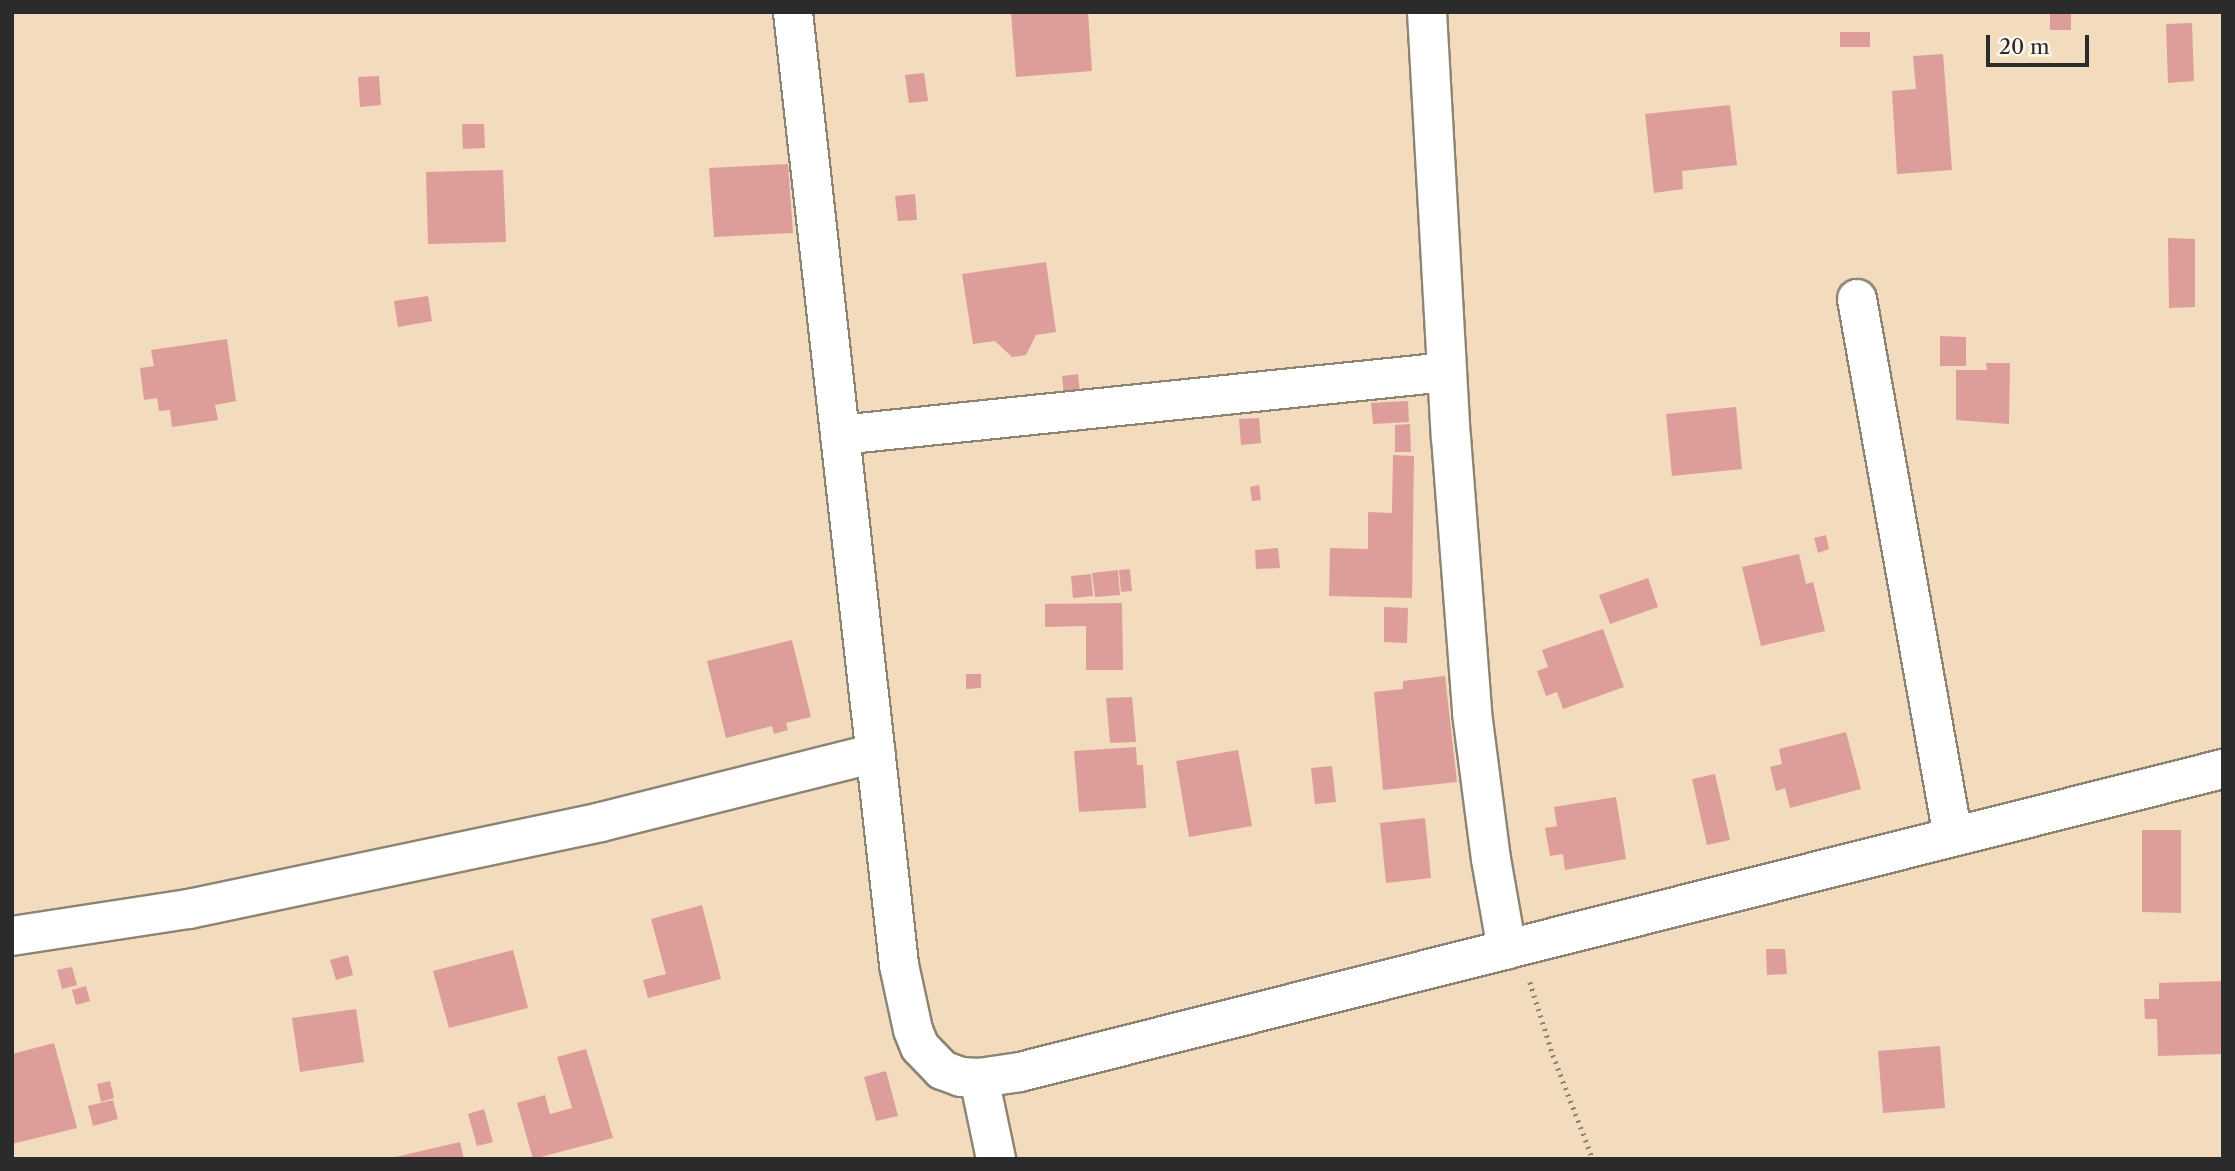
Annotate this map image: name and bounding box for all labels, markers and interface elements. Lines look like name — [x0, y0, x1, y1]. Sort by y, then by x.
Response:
scale bar — [1990, 21, 2093, 65]
text: 20 m — [1999, 34, 2050, 59]

